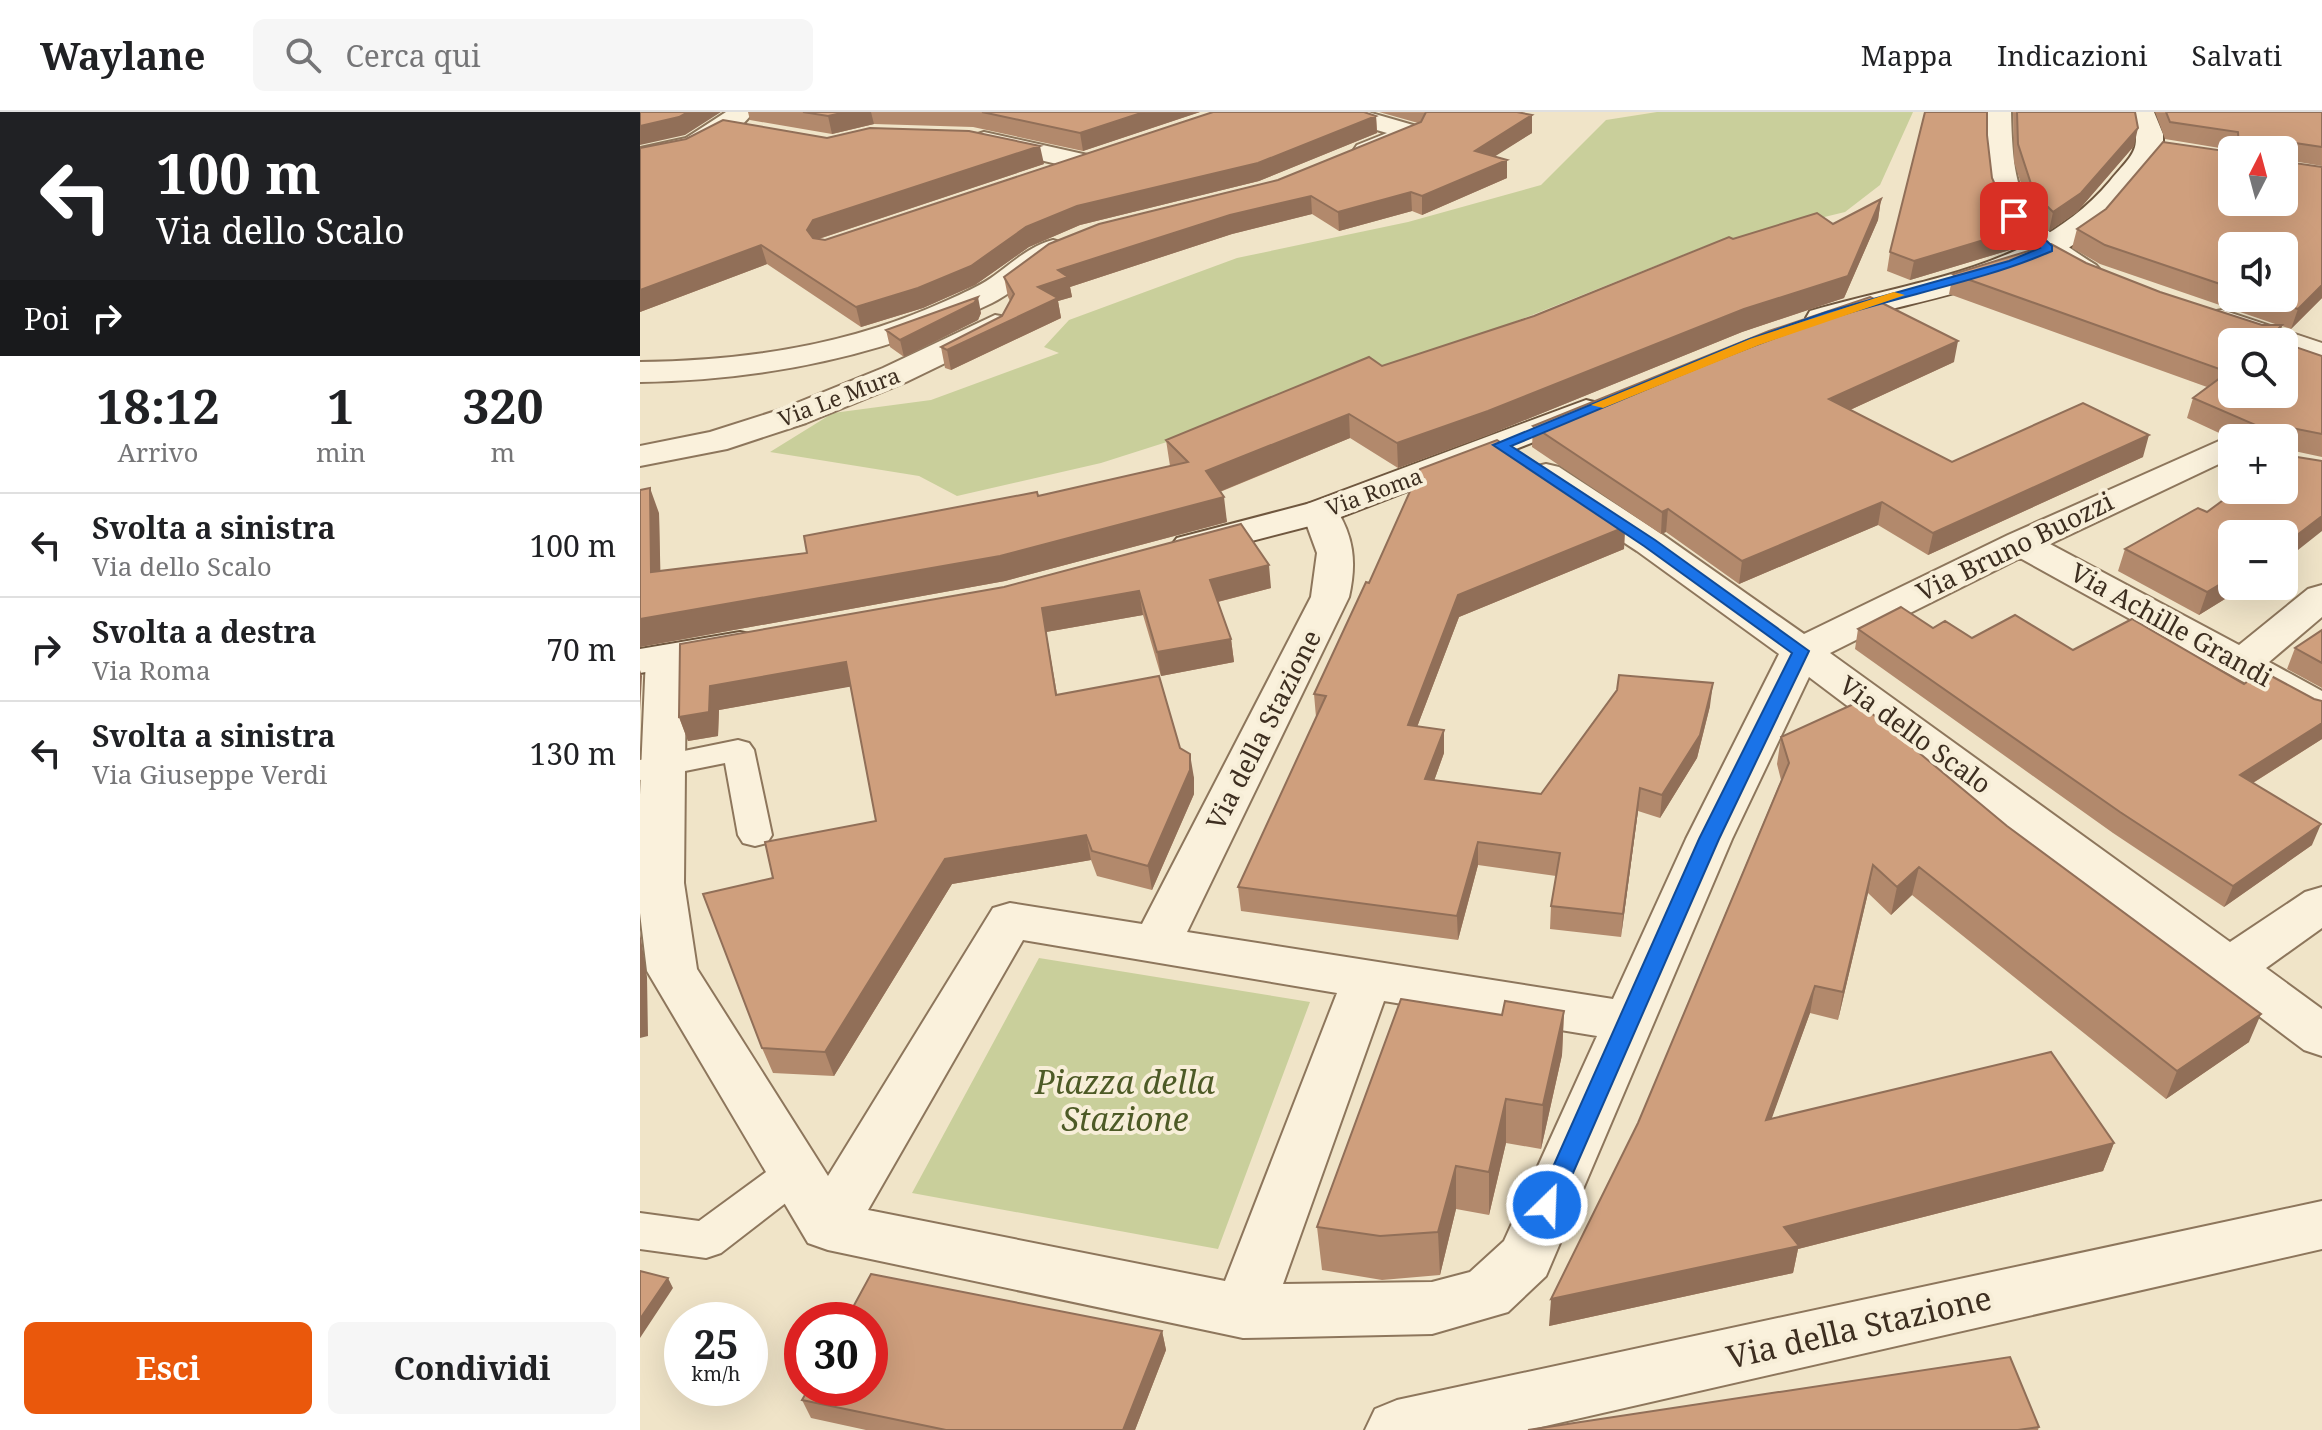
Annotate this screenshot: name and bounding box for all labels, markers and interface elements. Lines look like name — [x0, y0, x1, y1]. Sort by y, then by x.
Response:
search box — [253, 19, 813, 91]
text: Waylane — [40, 29, 205, 81]
icon: search — [281, 33, 325, 77]
text: Cerca qui — [345, 35, 481, 76]
text: Mappa — [1861, 36, 1953, 74]
text: Indicazioni — [1997, 36, 2148, 74]
text: Salvati — [2192, 36, 2282, 74]
text: 100 m — [156, 134, 321, 210]
north arrow — [2218, 136, 2298, 216]
map controls — [2218, 136, 2298, 600]
icon: left — [24, 144, 128, 248]
pin — [1980, 182, 2048, 250]
icon: arrive — [1992, 194, 2036, 238]
text: Via dello Scalo — [156, 206, 405, 255]
button: sound — [2218, 232, 2298, 312]
icon: right — [85, 296, 129, 340]
text: Poi — [24, 298, 69, 339]
button: search — [2218, 328, 2298, 408]
street label: Via Le Mura — [773, 359, 904, 433]
text: 18:12 — [96, 373, 220, 438]
text: 1 — [327, 373, 354, 438]
text: 320 — [462, 373, 544, 438]
button: + — [2218, 424, 2298, 504]
text: Arrivo — [117, 434, 199, 470]
text: min — [316, 434, 366, 470]
text: m — [491, 434, 515, 470]
street label: Via Roma — [1321, 460, 1426, 522]
street label: Via Bruno Buozzi — [1910, 483, 2119, 609]
text: Svolta a sinistra — [92, 507, 336, 548]
button: − — [2218, 520, 2298, 600]
icon: left — [24, 523, 68, 567]
text: 100 m — [530, 525, 616, 566]
text: Via dello Scalo — [92, 548, 272, 584]
street label: Via Achille Grandi — [2064, 554, 2279, 695]
text: Svolta a destra — [92, 611, 317, 652]
street label: Via della Stazione — [1197, 623, 1329, 836]
icon: right — [24, 627, 68, 671]
text: 70 m — [546, 629, 616, 670]
text: Via Roma — [92, 652, 211, 688]
street label: Via dello Scalo — [1832, 667, 1999, 802]
text: Svolta a sinistra — [92, 715, 336, 756]
icon: left — [24, 731, 68, 775]
text: 130 m — [530, 733, 616, 774]
text: Via Giuseppe Verdi — [92, 756, 327, 792]
park label: Piazza della Stazione — [1034, 1060, 1215, 1140]
position arrow — [1505, 1163, 1589, 1247]
street label: Via della Stazione — [1722, 1275, 1995, 1378]
speed limit sign: 30 — [784, 1302, 888, 1406]
text: 25 — [693, 1316, 739, 1371]
button: Esci — [24, 1322, 312, 1414]
button: Condividi — [328, 1322, 616, 1414]
text: km/h — [691, 1360, 741, 1387]

